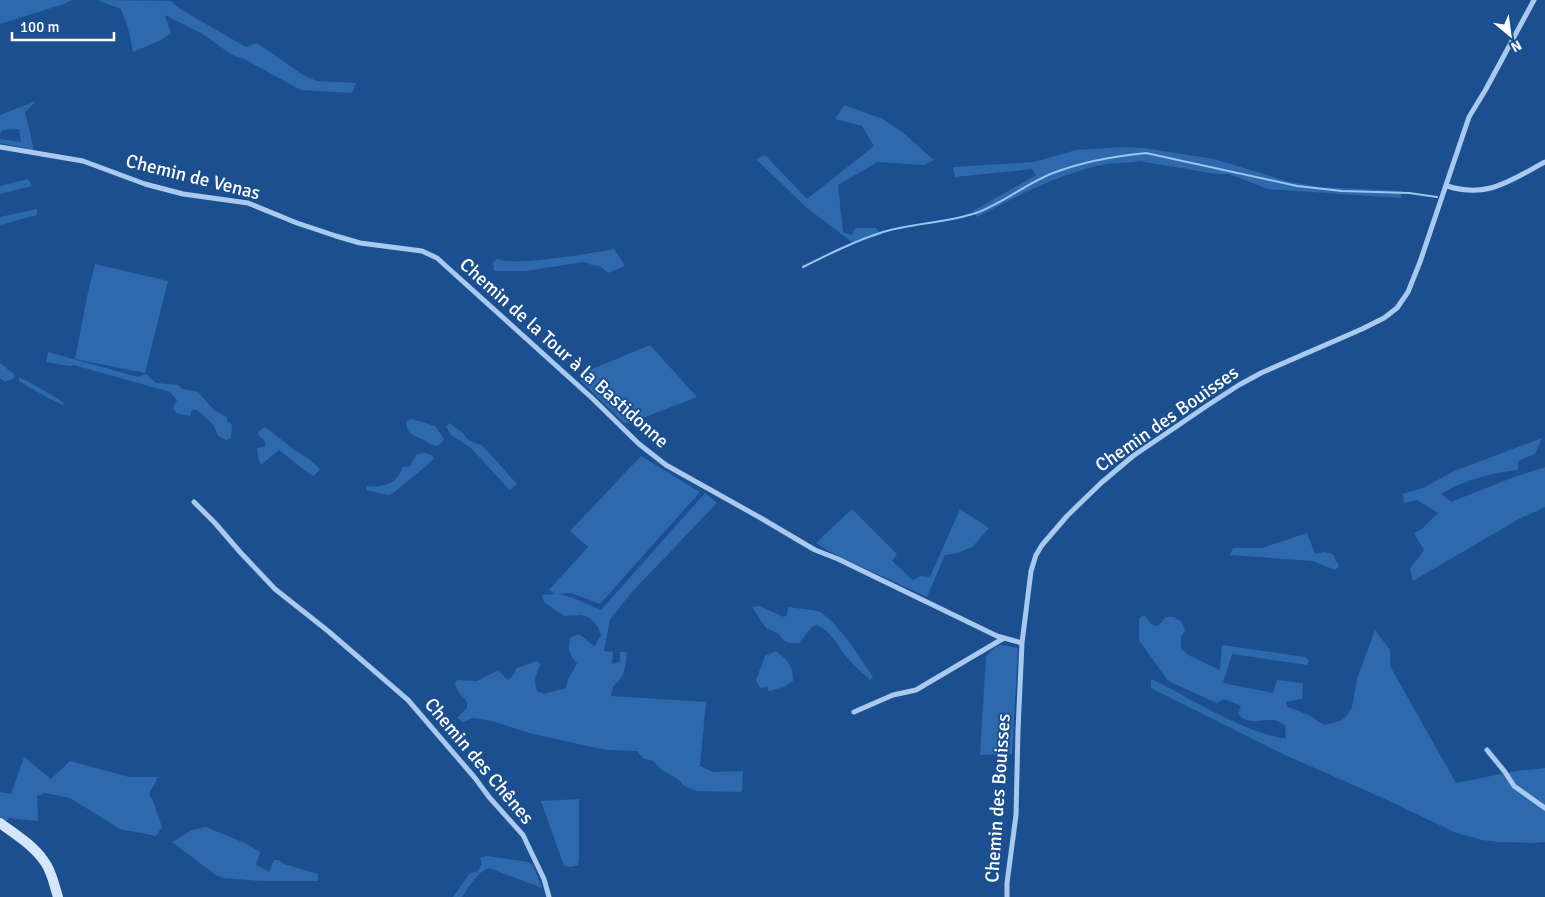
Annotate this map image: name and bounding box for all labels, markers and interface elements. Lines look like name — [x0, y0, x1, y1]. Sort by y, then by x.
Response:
scale bar — [12, 10, 115, 42]
north arrow — [1485, 10, 1535, 60]
text: 100 m — [20, 18, 60, 36]
text: N — [1508, 36, 1524, 56]
street label: Chemin de Venas — [123, 149, 263, 205]
street label: Chemin de la Tour à la Bastidonne — [454, 253, 674, 453]
street label: Chemin des Bouisses — [1091, 361, 1243, 477]
street label: Chemin des Chênes — [419, 693, 539, 829]
street label: Chemin des Bouisses — [980, 713, 1016, 883]

